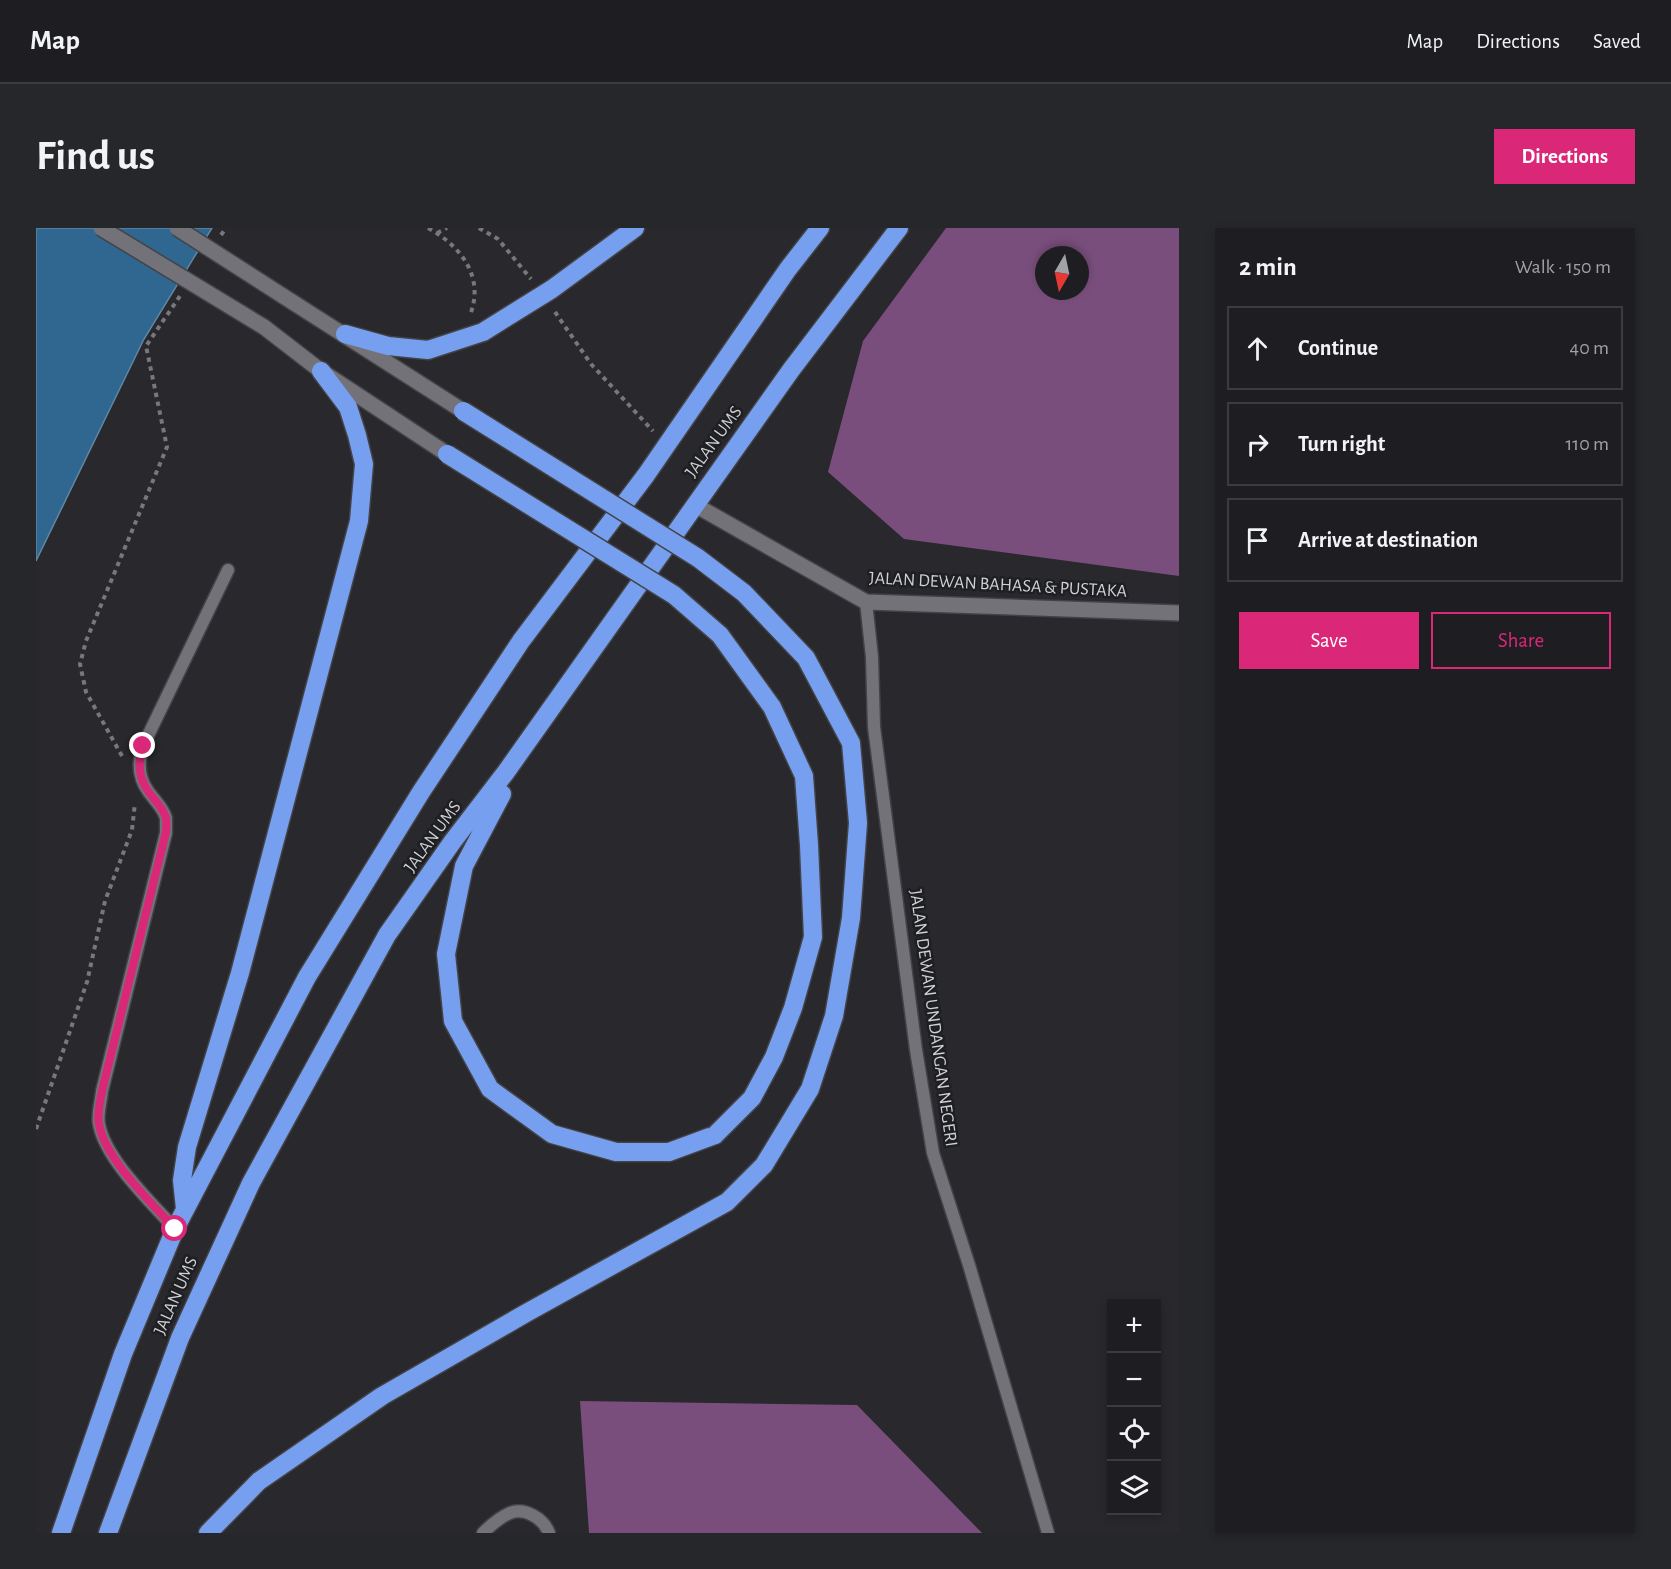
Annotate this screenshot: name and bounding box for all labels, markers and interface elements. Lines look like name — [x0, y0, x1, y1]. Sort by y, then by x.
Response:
text: Map — [30, 27, 80, 55]
text: Map — [1407, 31, 1443, 52]
text: Directions — [1476, 31, 1560, 52]
text: Saved — [1593, 31, 1641, 52]
button: Directions — [1494, 129, 1635, 184]
text: Find us — [36, 135, 155, 177]
north arrow — [1035, 246, 1089, 300]
text: 2 min — [1239, 254, 1297, 280]
text: Walk · 150 m — [1515, 257, 1611, 277]
icon: ahead — [1241, 332, 1274, 365]
text: Continue — [1298, 337, 1378, 359]
text: 40 m — [1570, 338, 1609, 358]
street label: JALAN UMS — [682, 403, 746, 481]
icon: right — [1241, 428, 1274, 461]
text: Turn right — [1298, 433, 1385, 455]
text: 110 m — [1565, 434, 1609, 454]
icon: arrive — [1241, 524, 1274, 557]
text: Arrive at destination — [1298, 529, 1478, 551]
street label: JALAN DEWAN BAHASA & PUSTAKA — [869, 569, 1128, 601]
button: Save — [1239, 612, 1419, 669]
button: Share — [1431, 612, 1611, 669]
route end — [129, 732, 155, 758]
street label: JALAN UMS — [401, 798, 465, 876]
street label: JALAN DEWAN UNDANGAN NEGERI — [906, 888, 960, 1148]
route start — [161, 1215, 187, 1241]
street label: JALAN UMS — [151, 1254, 201, 1338]
map controls — [1107, 1299, 1161, 1515]
button: + — [1107, 1299, 1161, 1353]
button: − — [1107, 1353, 1161, 1407]
button: locate — [1107, 1407, 1161, 1461]
button: layers — [1107, 1461, 1161, 1515]

